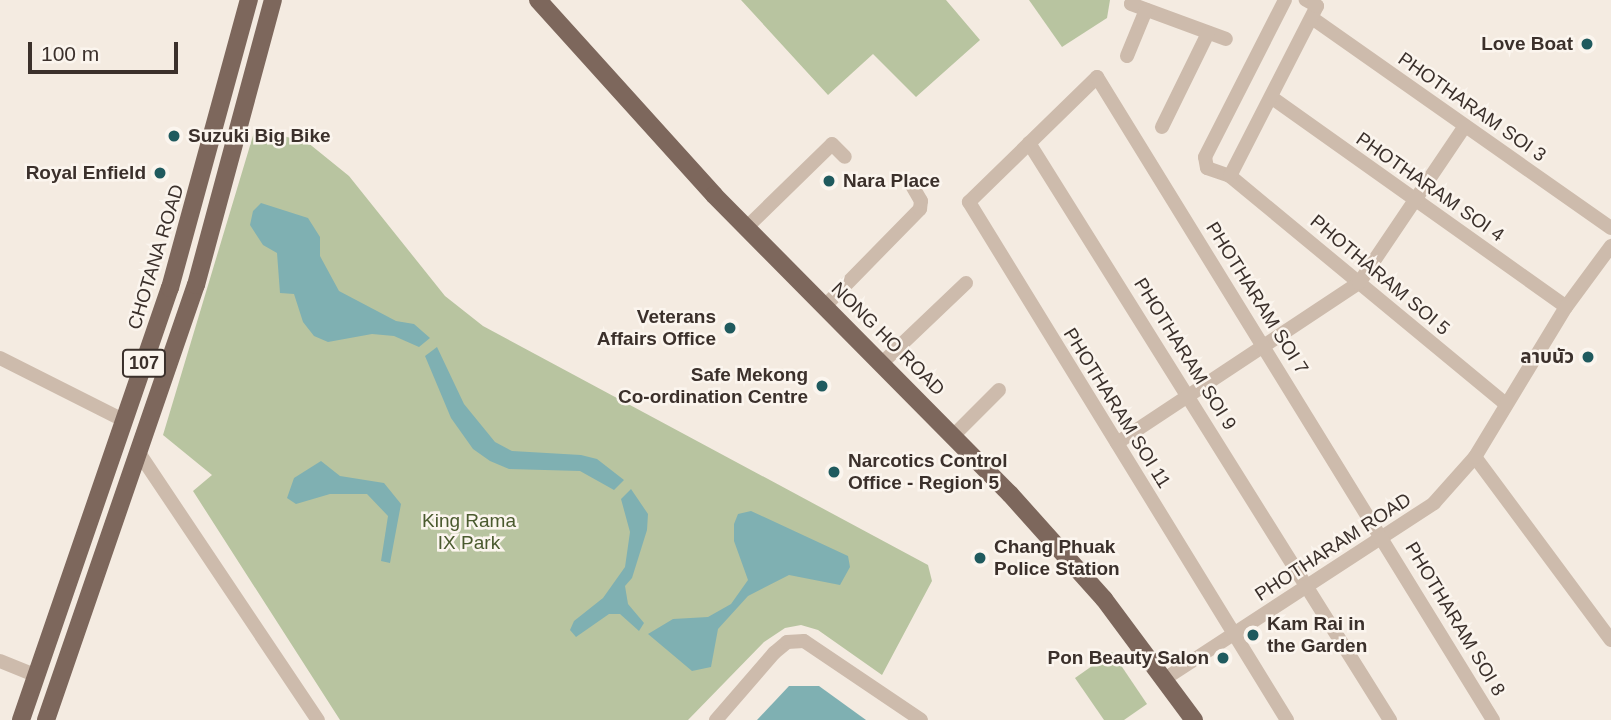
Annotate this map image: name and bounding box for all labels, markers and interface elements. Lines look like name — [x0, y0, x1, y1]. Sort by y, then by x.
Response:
scale bar — [32, 28, 182, 72]
place label: Love Boat — [1481, 33, 1573, 55]
marker: Love Boat — [1579, 36, 1595, 52]
text: 100 m — [41, 42, 99, 65]
street label: PHOTHARAM SOI 3 — [1394, 47, 1550, 167]
place label: Suzuki Big Bike — [188, 125, 331, 147]
street label: PHOTHARAM SOI 4 — [1352, 127, 1508, 247]
marker: Suzuki Big Bike — [166, 128, 182, 144]
place label: Royal Enfield — [26, 162, 146, 184]
marker: Royal Enfield — [152, 165, 168, 181]
place label: Nara Place — [843, 170, 940, 192]
marker: Nara Place — [821, 173, 837, 189]
street label: CHOTANA ROAD — [123, 181, 189, 333]
street label: PHOTHARAM SOI 5 — [1306, 210, 1454, 340]
street label: PHOTHARAM SOI 7 — [1201, 218, 1313, 378]
street label: PHOTHARAM SOI 9 — [1129, 274, 1241, 434]
street label: NONG HO ROAD — [827, 278, 949, 400]
place label: Veterans Affairs Office — [597, 306, 716, 350]
marker: Veterans Affairs Office — [722, 320, 738, 336]
street label: PHOTHARAM SOI 11 — [1058, 324, 1176, 492]
place label: ลาบนัว — [1520, 346, 1574, 368]
road number: 107 — [121, 348, 167, 377]
marker: ลาบนัว — [1580, 349, 1596, 365]
place label: Safe Mekong Co-ordination Centre — [618, 364, 808, 408]
marker: Safe Mekong Co-ordination Centre — [814, 378, 830, 394]
place label: Narcotics Control Office - Region 5 — [848, 450, 1007, 494]
marker: Narcotics Control Office - Region 5 — [826, 464, 842, 480]
street label: PHOTHARAM ROAD — [1251, 488, 1415, 606]
park label: King Rama IX Park — [422, 510, 516, 554]
place label: Chang Phuak Police Station — [994, 536, 1120, 580]
street label: PHOTHARAM SOI 8 — [1400, 538, 1510, 700]
marker: Chang Phuak Police Station — [972, 550, 988, 566]
place label: Kam Rai in the Garden — [1267, 613, 1367, 657]
marker: Kam Rai in the Garden — [1245, 627, 1261, 643]
place label: Pon Beauty Salon — [1047, 647, 1209, 669]
marker: Pon Beauty Salon — [1215, 650, 1231, 666]

